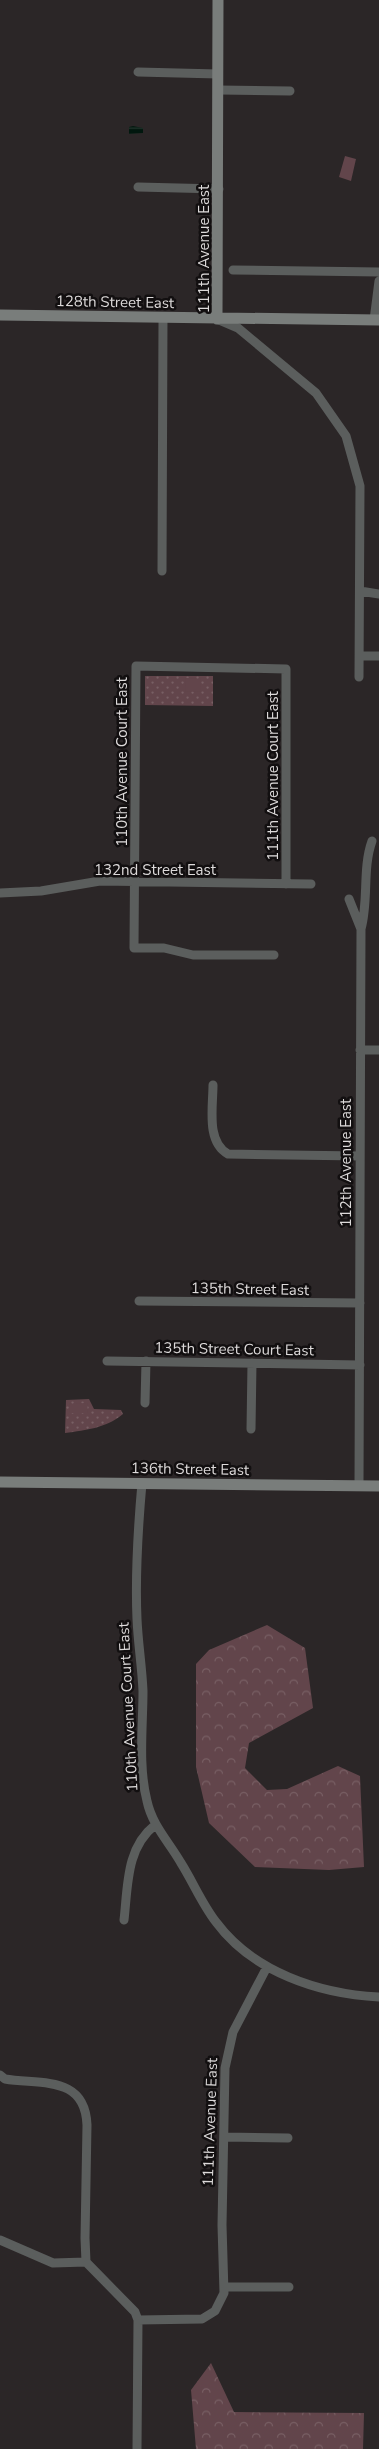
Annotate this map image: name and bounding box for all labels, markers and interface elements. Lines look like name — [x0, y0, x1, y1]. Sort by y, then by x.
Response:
street label: 111th Avenue East — [194, 184, 214, 313]
street label: 128th Street East — [56, 291, 175, 313]
street label: 110th Avenue Court East — [112, 676, 132, 847]
street label: 111th Avenue Court East — [263, 690, 283, 861]
street label: 132nd Street East — [94, 860, 217, 880]
street label: 112th Avenue East — [336, 1098, 356, 1227]
street label: 135th Street East — [191, 1278, 310, 1300]
street label: 135th Street Court East — [154, 1338, 315, 1360]
street label: 136th Street East — [131, 1458, 250, 1480]
street label: 110th Avenue Court East — [114, 1621, 142, 1792]
street label: 111th Avenue East — [198, 2057, 222, 2187]

